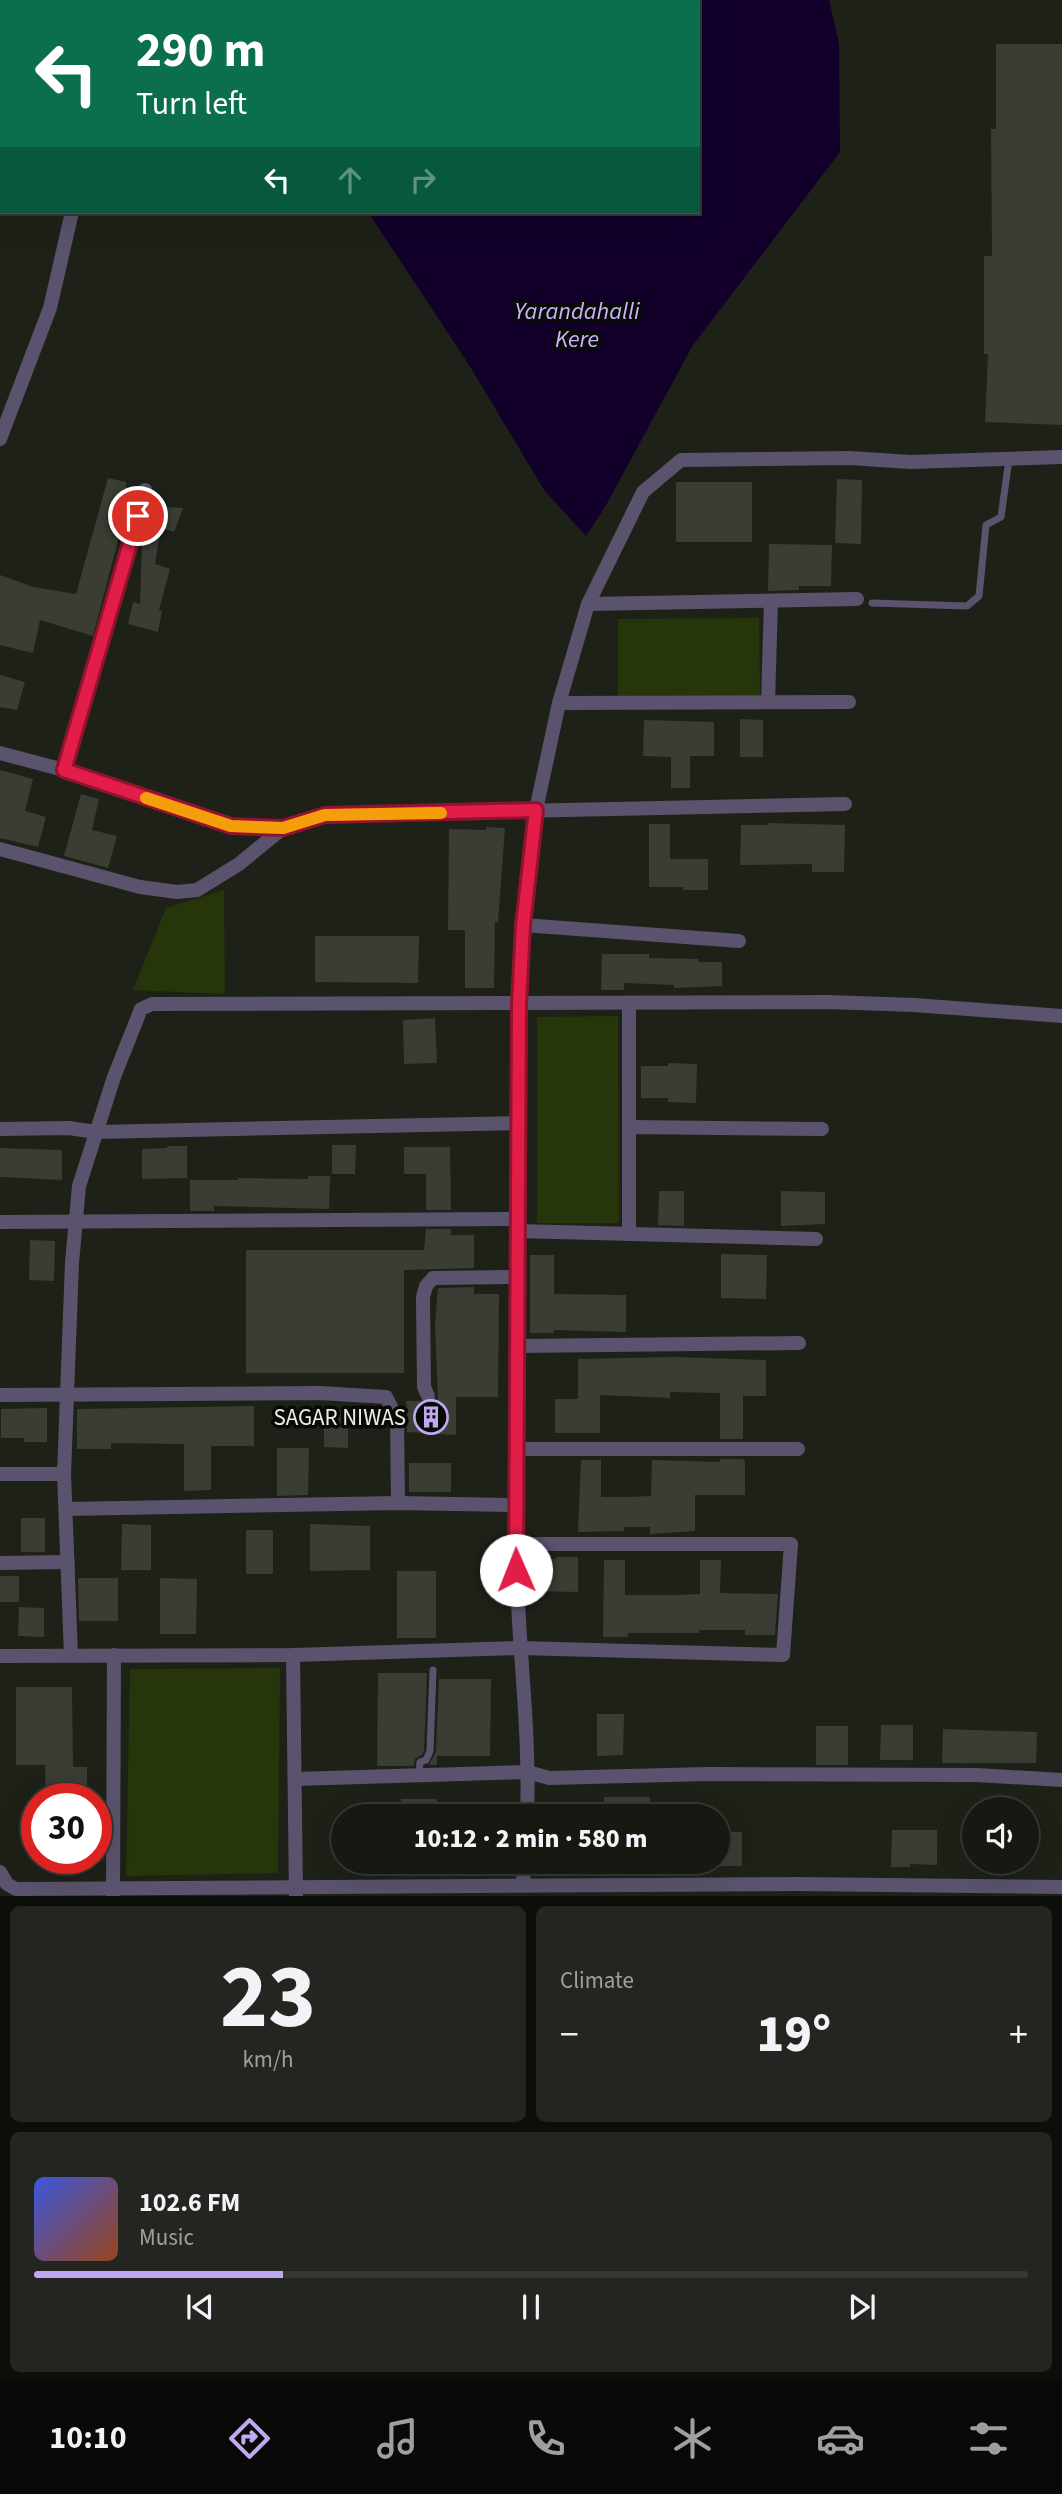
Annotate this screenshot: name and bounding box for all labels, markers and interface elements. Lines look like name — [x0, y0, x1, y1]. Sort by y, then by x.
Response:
text: 290 m — [136, 16, 265, 86]
icon: left — [21, 28, 112, 119]
text: Turn left — [136, 81, 247, 127]
icon: left — [258, 161, 296, 199]
icon: ahead — [331, 161, 369, 199]
icon: right — [404, 161, 442, 199]
water label: Yarandahalli Kere — [514, 294, 640, 357]
pin — [108, 486, 168, 546]
icon: arrive — [119, 497, 157, 535]
building icon: SAGAR NIWAS — [412, 1398, 450, 1436]
place label: SAGAR NIWAS — [273, 1401, 406, 1434]
position arrow — [479, 1533, 553, 1607]
speed limit sign: 30 — [21, 1783, 112, 1874]
map controls — [962, 1797, 1039, 1874]
button: sound — [962, 1797, 1039, 1874]
text: 10:12 · 2 min · 580 m — [414, 1820, 647, 1857]
text: 23 — [220, 1933, 316, 2062]
text: Climate — [560, 1964, 634, 1997]
text: 19° — [757, 1998, 831, 2072]
text: − — [560, 2008, 579, 2062]
text: + — [1009, 2008, 1028, 2062]
text: km/h — [242, 2043, 294, 2076]
text: 102.6 FM — [139, 2184, 240, 2221]
text: Music — [139, 2221, 194, 2254]
icon: previous — [181, 2288, 219, 2326]
icon: pause — [512, 2288, 550, 2326]
icon: next — [843, 2288, 881, 2326]
icon: directions — [225, 2414, 274, 2463]
icon: music — [373, 2414, 422, 2463]
icon: phone — [521, 2414, 570, 2463]
icon: climate — [668, 2414, 717, 2463]
icon: car — [816, 2414, 865, 2463]
icon: filters — [964, 2414, 1013, 2463]
text: 10:10 — [49, 2415, 127, 2461]

